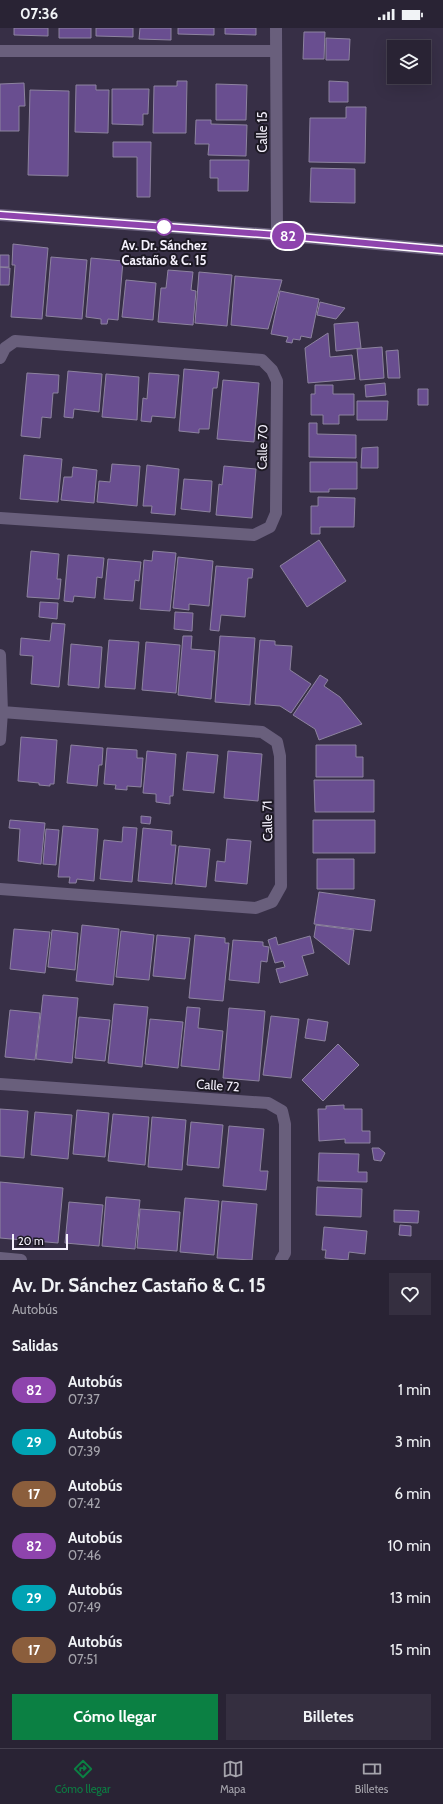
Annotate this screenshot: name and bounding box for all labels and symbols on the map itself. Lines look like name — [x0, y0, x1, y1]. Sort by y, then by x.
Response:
street label: Calle 15 — [254, 111, 270, 153]
marker: Av. Dr. Sánchez Castaño & C. 15 — [155, 218, 173, 236]
line badge: 82 — [270, 223, 306, 249]
place label: Av. Dr. Sánchez Castaño & C. 15 — [121, 237, 207, 268]
street label: Calle 70 — [254, 424, 270, 470]
street label: Calle 71 — [259, 801, 275, 841]
street label: Calle 72 — [196, 1076, 240, 1095]
scale bar — [12, 1232, 68, 1251]

